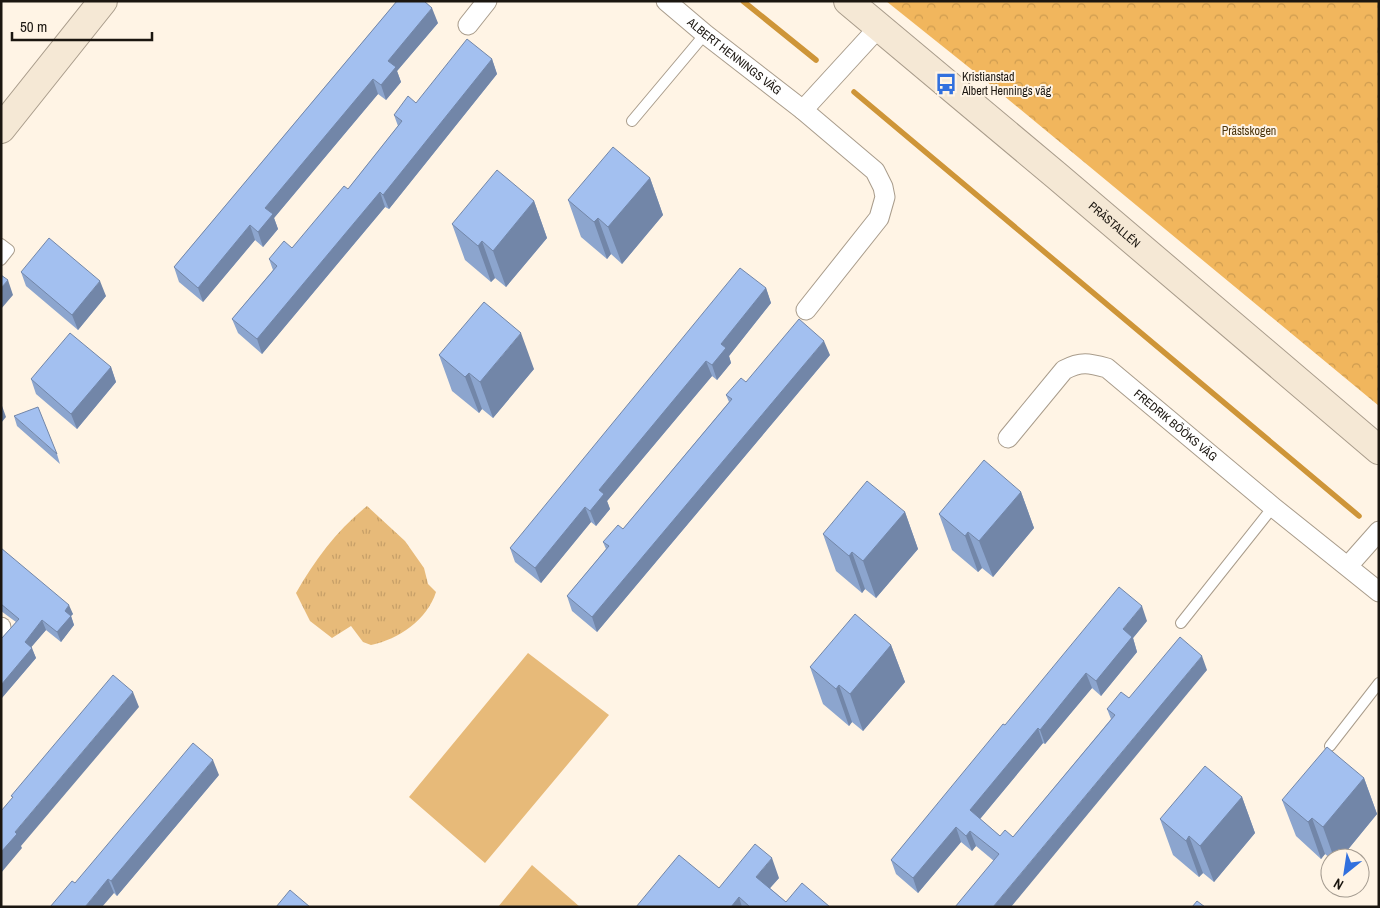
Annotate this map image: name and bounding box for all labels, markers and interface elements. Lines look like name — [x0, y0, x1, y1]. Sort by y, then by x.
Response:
scale bar — [12, 10, 152, 42]
street label: ALBERT HENNINGS VÄG — [683, 14, 785, 98]
text: 50 m — [20, 16, 47, 37]
place label: Kristianstad Albert Hennings väg — [961, 69, 1052, 99]
bus stop icon: Kristianstad Albert Hennings väg — [933, 71, 959, 97]
park label: Prästskogen — [1222, 123, 1276, 139]
street label: PRÄSTALLÉN — [1085, 198, 1144, 251]
street label: FREDRIK BÖÖKS VÄG — [1131, 386, 1220, 465]
north arrow — [1320, 848, 1370, 898]
text: N — [1330, 874, 1347, 894]

